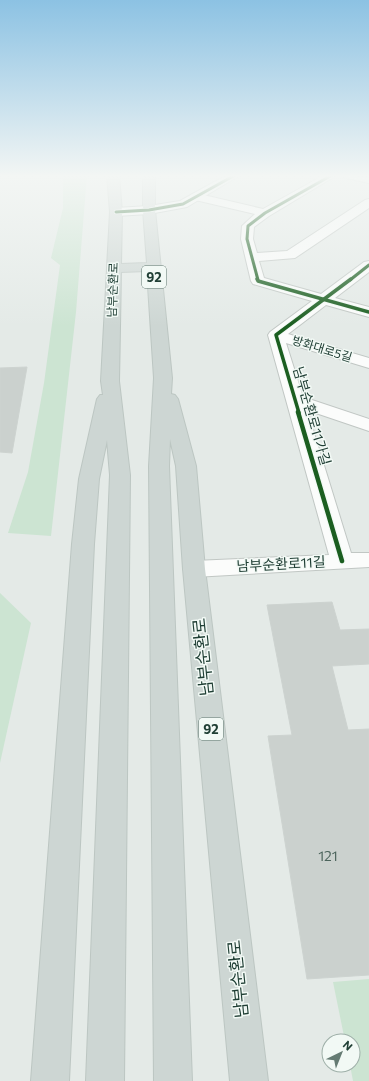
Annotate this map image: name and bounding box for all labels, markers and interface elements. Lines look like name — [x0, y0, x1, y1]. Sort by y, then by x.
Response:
street label: 남부순환로 — [104, 262, 120, 318]
road number: 92 — [142, 266, 166, 288]
street label: 방화대로5길 — [291, 332, 354, 364]
street label: 남부순환로11가길 — [290, 364, 335, 467]
street label: 남부순환로11길 — [236, 553, 326, 574]
street label: 남부순환로 — [188, 617, 217, 697]
road number: 92 — [199, 718, 223, 740]
house number: 121 — [318, 847, 338, 864]
street label: 남부순환로 — [223, 939, 252, 1019]
north arrow — [321, 1033, 361, 1073]
text: N — [341, 1038, 356, 1053]

